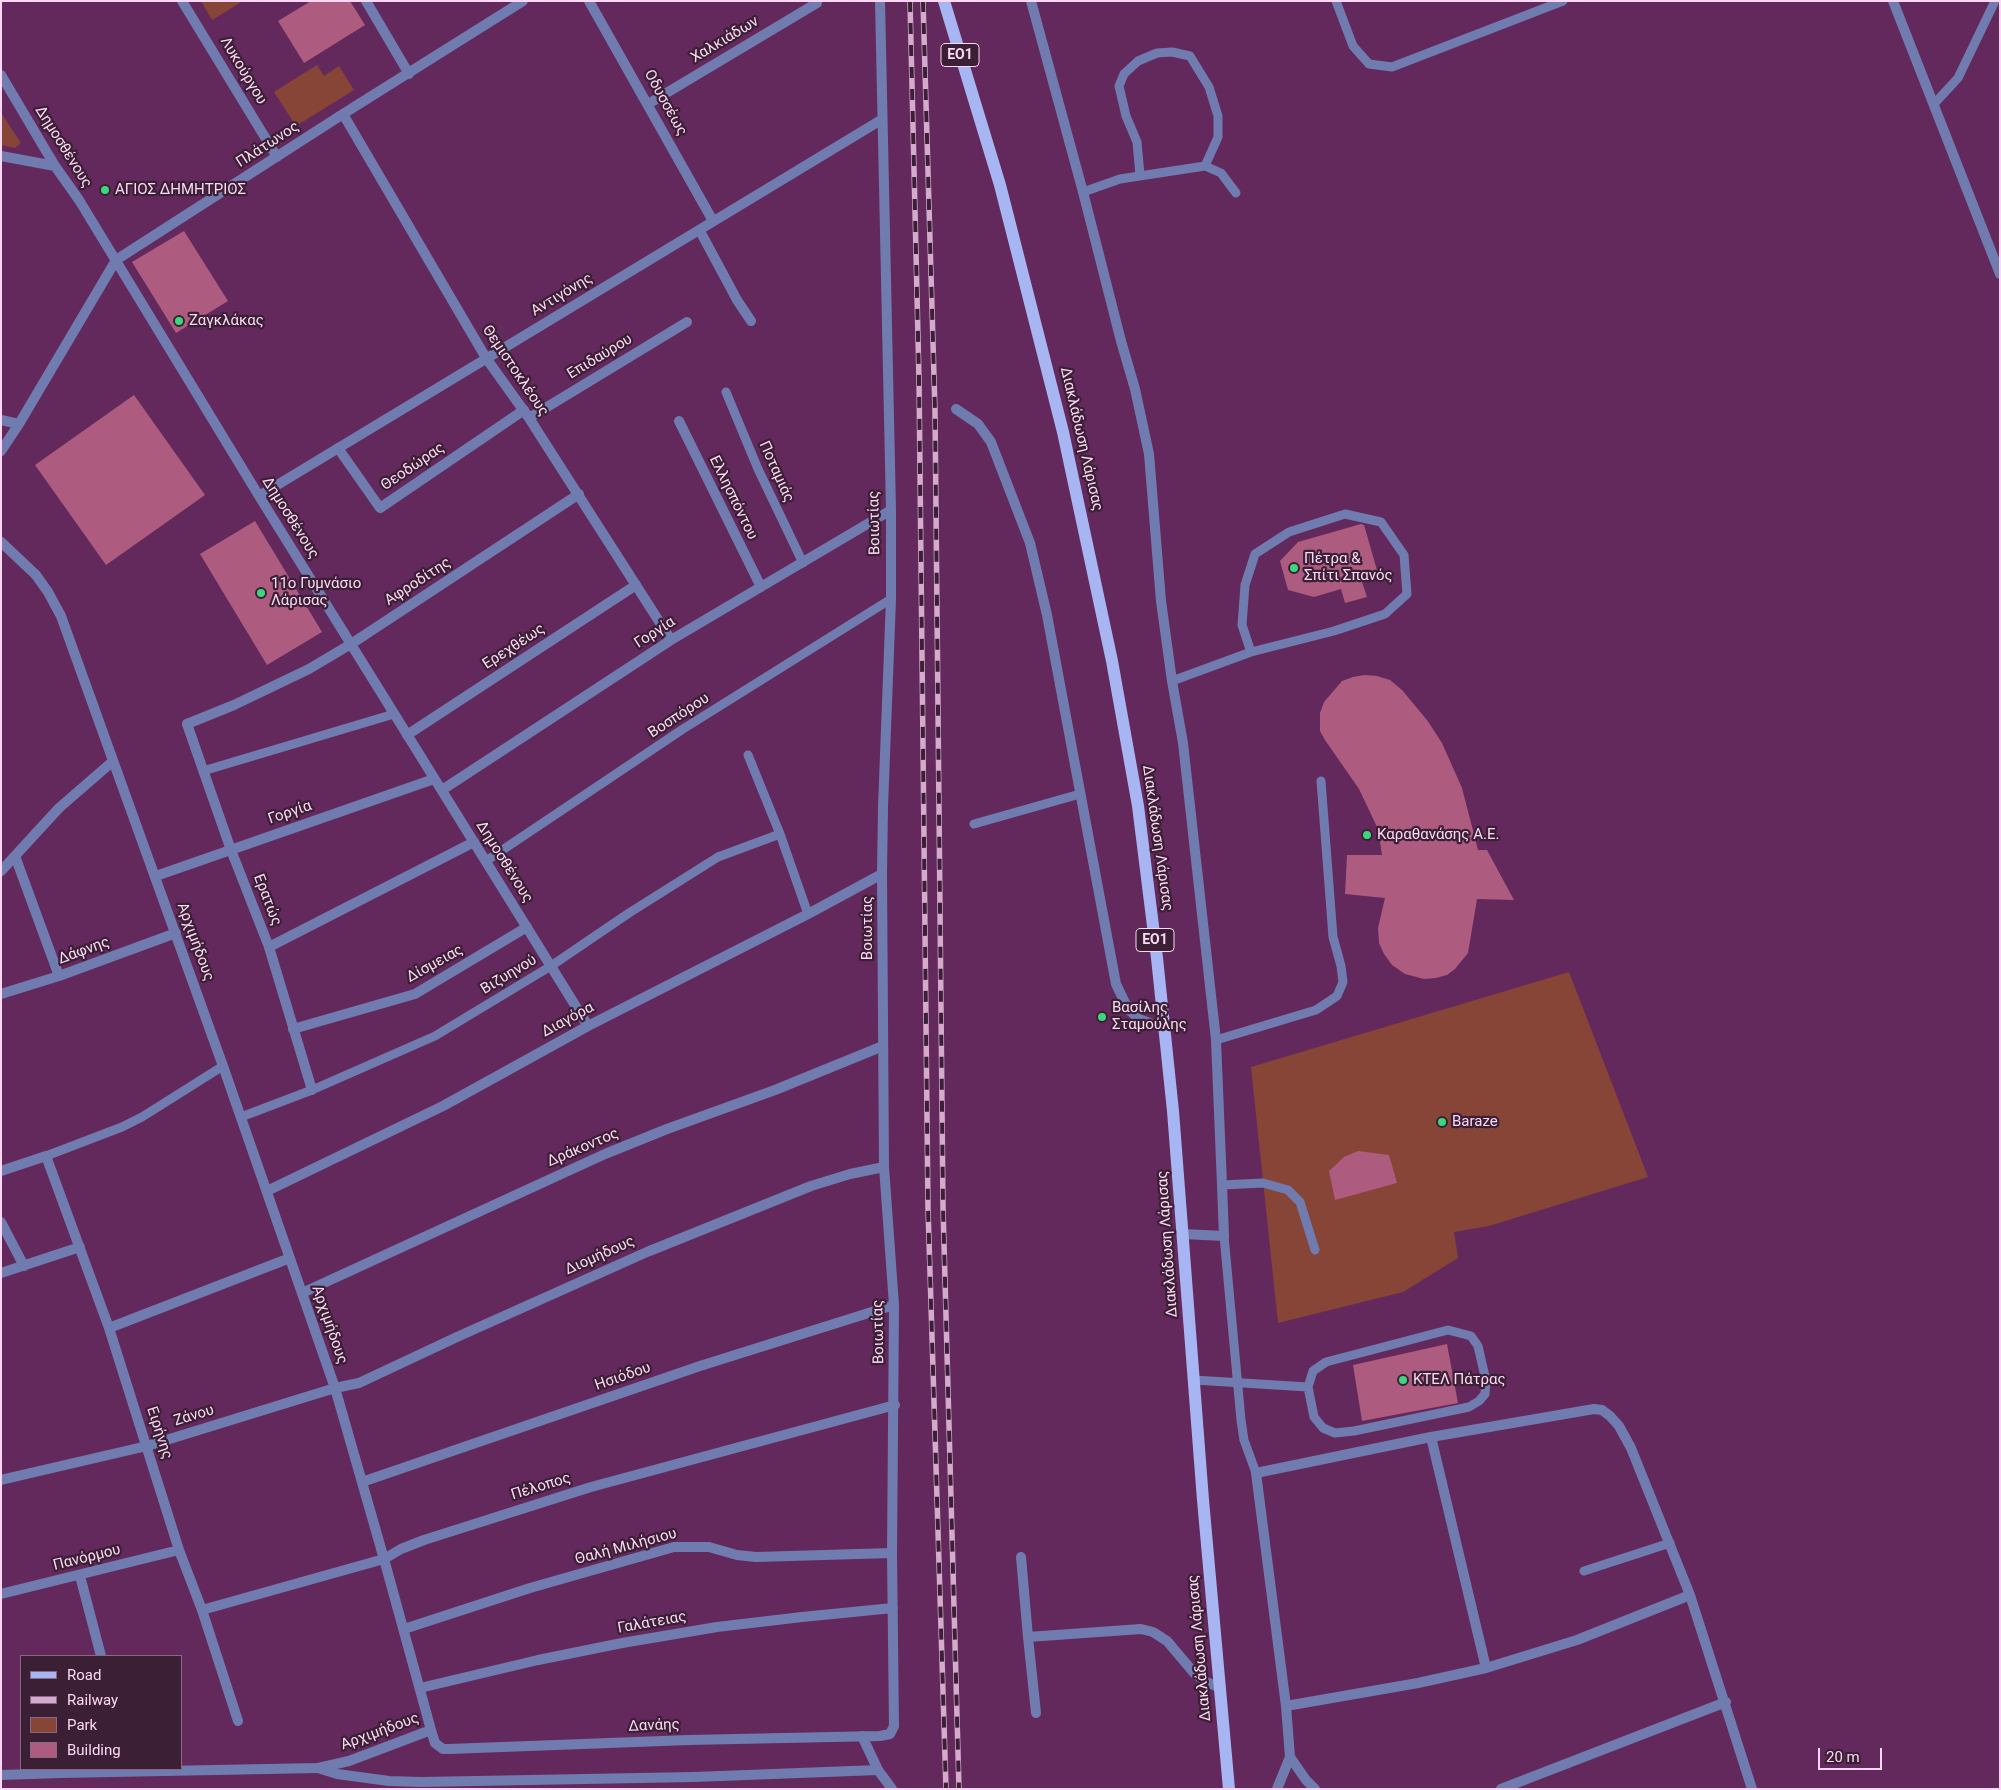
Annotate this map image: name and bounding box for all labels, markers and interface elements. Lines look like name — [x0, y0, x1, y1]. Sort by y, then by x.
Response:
street label: Χαλκιάδων — [688, 13, 762, 67]
street label: Λυκούργου — [216, 34, 270, 108]
road number: ΕΟ1 — [941, 44, 979, 66]
street label: Οδυσσέως — [640, 67, 690, 139]
street label: Δημοσθένους — [31, 103, 95, 191]
street label: Πλάτωνος — [233, 118, 303, 172]
place label: ΑΓΙΟΣ ΔΗΜΗΤΡΙΟΣ — [115, 181, 246, 199]
marker: ΑΓΙΟΣ ΔΗΜΗΤΡΙΟΣ — [99, 184, 111, 196]
street label: Αντιγόνης — [528, 270, 596, 320]
place label: Ζαγκλάκας — [189, 312, 264, 330]
marker: Ζαγκλάκας — [173, 315, 185, 327]
street label: Θεμιστοκλέους — [478, 322, 552, 420]
street label: Επιδαύρου — [564, 331, 636, 383]
street label: Διακλάδωση Λάρισας — [1056, 365, 1106, 513]
street label: Θεοδώρας — [378, 439, 448, 495]
street label: Ποταμιάς — [755, 439, 797, 505]
street label: Ελλησπόντου — [705, 453, 761, 543]
street label: Δημοσθένους — [258, 474, 322, 562]
street label: Βοιωτίας — [865, 491, 885, 555]
place label: Πέτρα & Σπίτι Σπανός — [1304, 550, 1393, 585]
street label: Αφροδίτης — [382, 554, 454, 610]
marker: Πέτρα & Σπίτι Σπανός — [1288, 562, 1300, 574]
place label: 11ο Γυμνάσιο Λάρισας — [271, 575, 361, 610]
marker: 11ο Γυμνάσιο Λάρισας — [255, 587, 267, 599]
street label: Γοργία — [631, 613, 679, 653]
street label: Ερεχθέως — [480, 620, 548, 674]
street label: Βοσπόρου — [645, 690, 713, 742]
street label: Διακλάδωση Λάρισας — [1138, 764, 1176, 912]
street label: Γοργία — [266, 797, 314, 829]
street label: Δημοσθένους — [472, 818, 536, 906]
place label: Καραθανάσης Α.Ε. — [1377, 826, 1499, 844]
marker: Καραθανάσης Α.Ε. — [1361, 829, 1373, 841]
street label: Ερατώς — [249, 872, 285, 928]
street label: Βοιωτίας — [859, 896, 877, 960]
street label: Αρχιμήδους — [173, 900, 217, 984]
road number: ΕΟ1 — [1136, 928, 1174, 952]
street label: Δάφνης — [56, 933, 112, 969]
street label: Δίσμειας — [404, 941, 466, 987]
street label: Βιζυηνού — [478, 951, 540, 999]
street label: Διαγόρα — [539, 999, 597, 1041]
place label: Βασίλης Σταμούλης — [1112, 999, 1187, 1034]
marker: Βασίλης Σταμούλης — [1096, 1011, 1108, 1023]
place label: Baraze — [1452, 1113, 1498, 1131]
marker: Baraze — [1436, 1116, 1448, 1128]
street label: Δράκοντος — [545, 1125, 621, 1171]
street label: Διακλάδωση Λάρισας — [1154, 1170, 1182, 1318]
street label: Διομήδους — [562, 1233, 638, 1279]
street label: Αρχιμήδους — [307, 1283, 351, 1367]
street label: Βοιωτίας — [869, 1300, 889, 1364]
street label: Ησιόδου — [593, 1359, 653, 1395]
place label: ΚΤΕΛ Πάτρας — [1413, 1371, 1506, 1389]
marker: ΚΤΕΛ Πάτρας — [1397, 1374, 1409, 1386]
street label: Ζάνου — [172, 1401, 216, 1431]
street label: Ειρήνης — [142, 1404, 176, 1462]
street label: Πέλοπος — [509, 1469, 573, 1505]
street label: Θαλή Μιλήσιου — [573, 1525, 679, 1569]
street label: Πανόρμου — [52, 1541, 122, 1575]
street label: Διακλάδωση Λάρισας — [1185, 1574, 1215, 1722]
street label: Γαλάτειας — [616, 1608, 688, 1638]
legend — [20, 1655, 182, 1770]
text: Road — [67, 1666, 101, 1684]
text: Railway — [67, 1691, 118, 1709]
street label: Αρχιμήδους — [338, 1710, 422, 1754]
text: Park — [67, 1716, 97, 1734]
street label: Δανάης — [628, 1716, 680, 1736]
scale bar — [1821, 1738, 1885, 1770]
text: Building — [67, 1741, 121, 1759]
text: 20 m — [1826, 1748, 1860, 1766]

